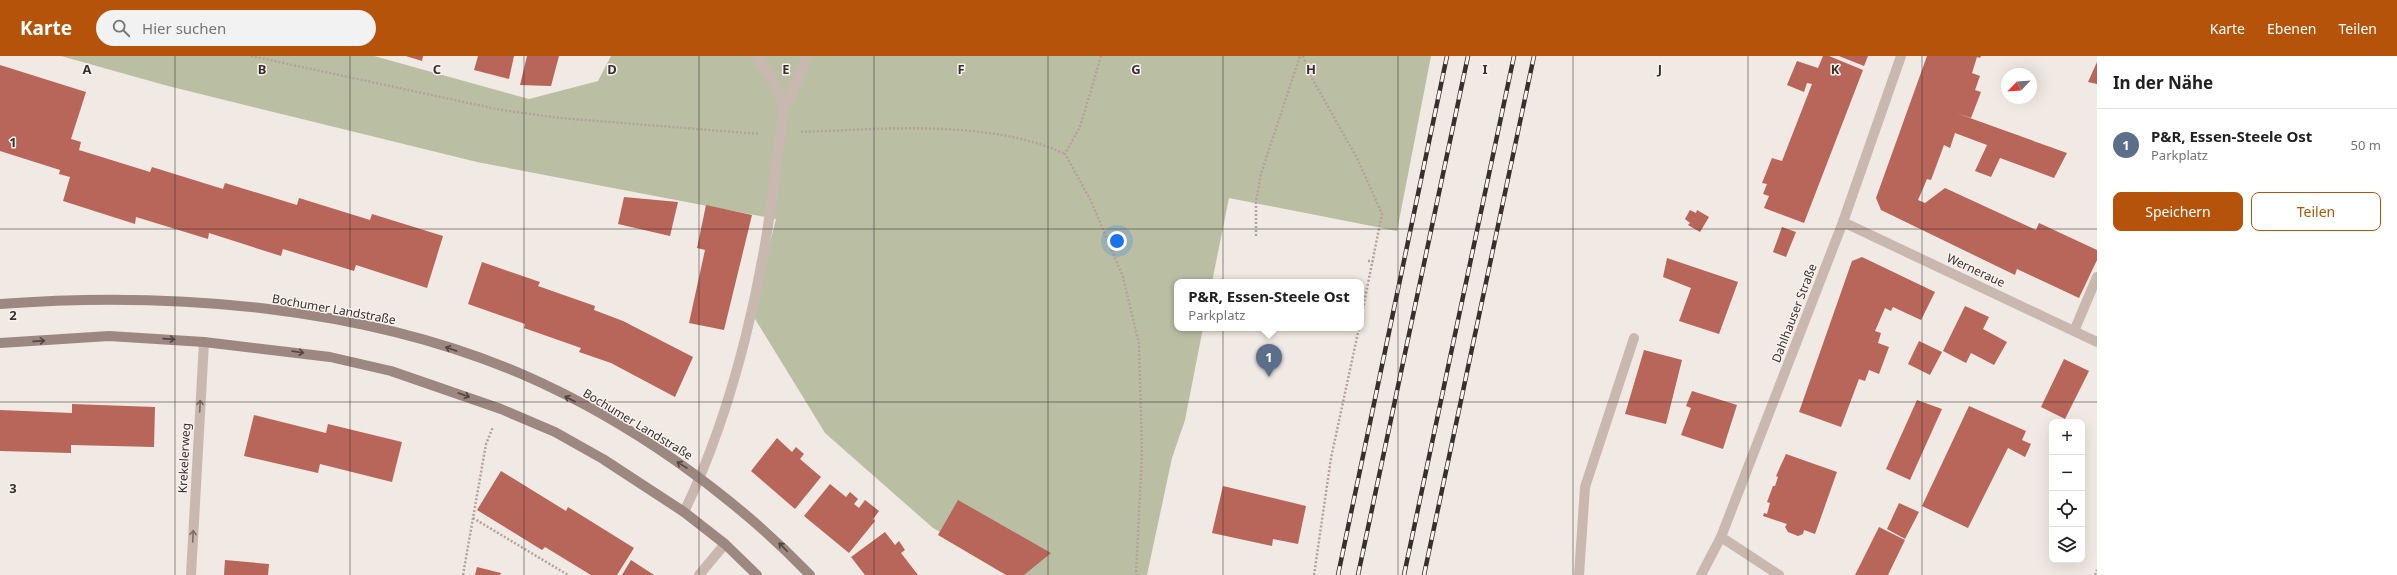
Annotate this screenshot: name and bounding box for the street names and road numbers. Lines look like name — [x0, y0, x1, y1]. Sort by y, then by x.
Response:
street label: Werneraue — [1944, 249, 2008, 291]
street label: Dahlhauser Straße — [1767, 261, 1821, 365]
street label: Bochumer Landstraße — [271, 290, 397, 328]
street label: Bochumer Landstraße — [580, 384, 696, 464]
street label: Krekelerweg — [174, 422, 194, 494]

